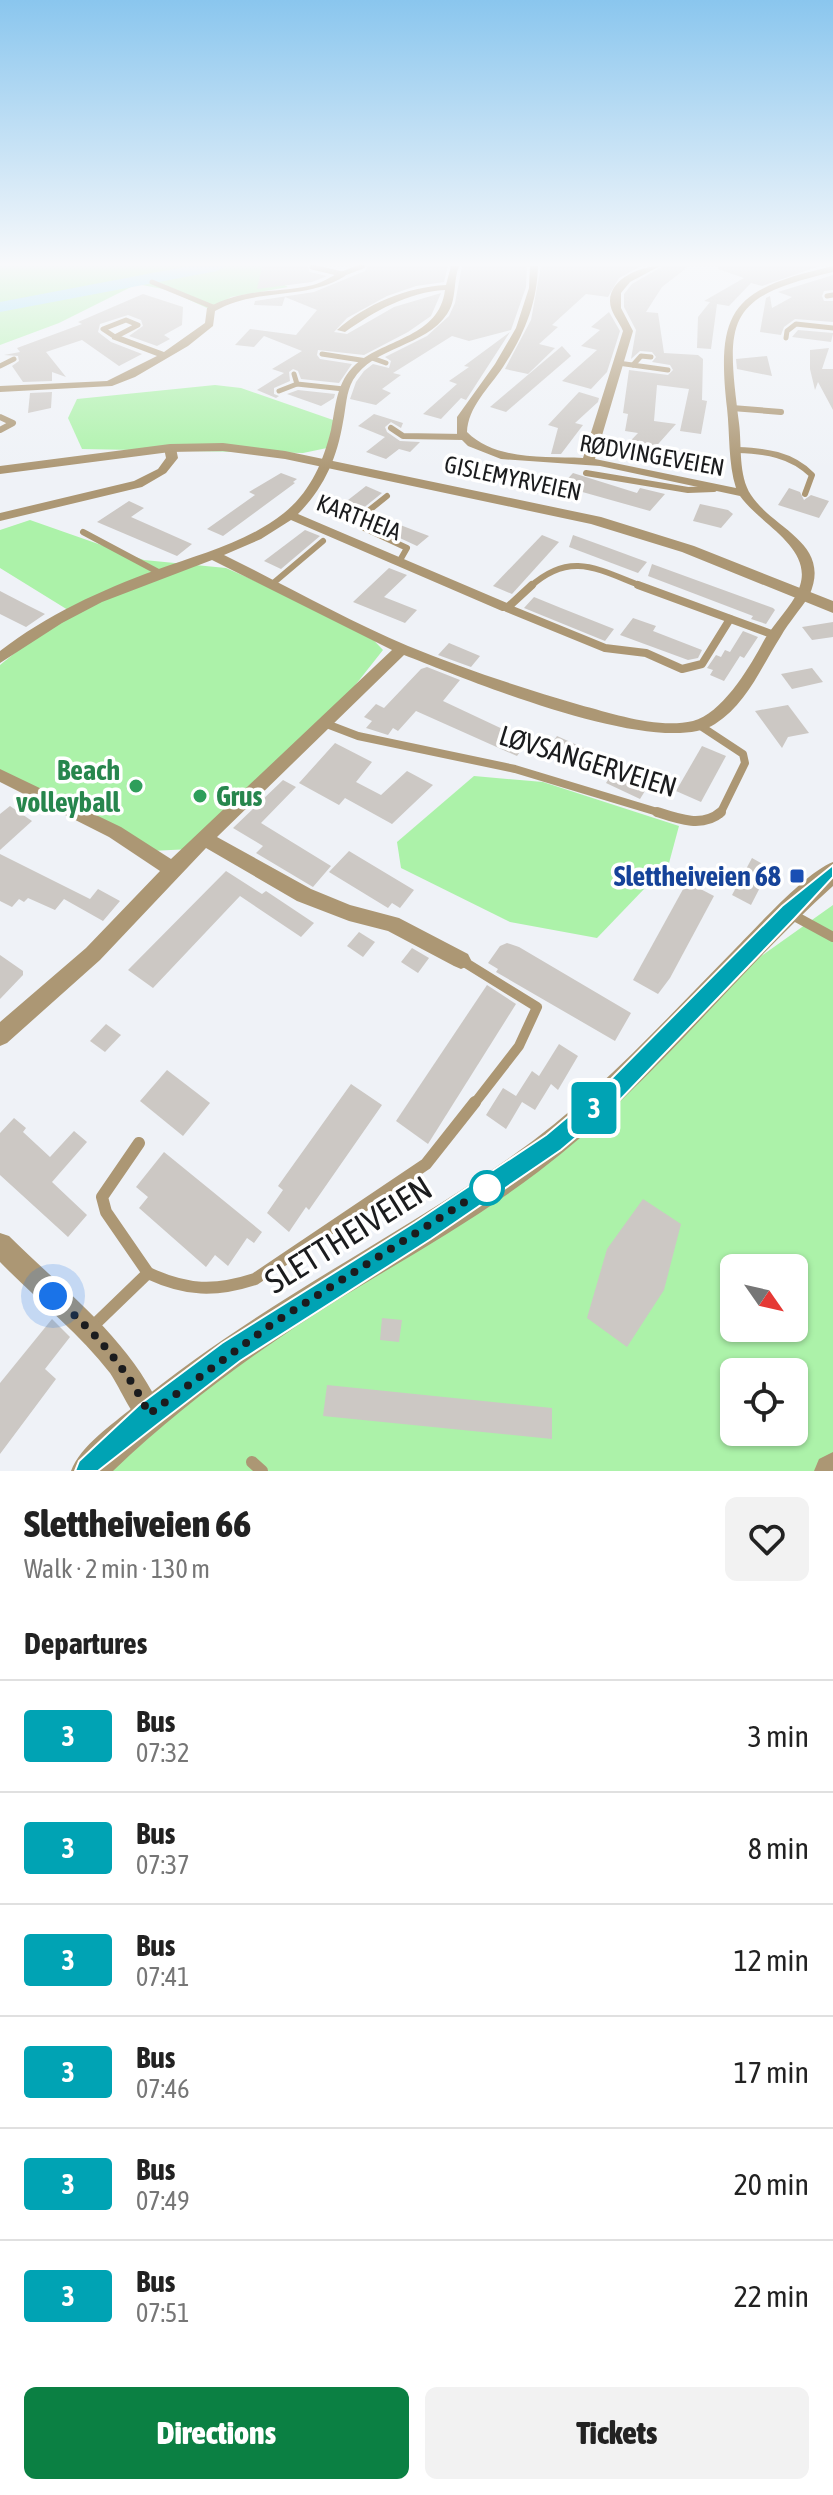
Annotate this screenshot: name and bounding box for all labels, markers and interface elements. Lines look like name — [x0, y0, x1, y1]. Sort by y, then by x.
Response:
street label: RØDVINGEVEIEN — [578, 429, 726, 481]
street label: GISLEMYRVEIEN — [442, 450, 584, 506]
street label: KARTHEIA — [313, 489, 405, 545]
street label: LØVSANGERVEIEN — [495, 719, 681, 803]
place label: Beach volleyball — [16, 754, 121, 818]
marker: Beach volleyball — [127, 777, 145, 795]
place label: Grus — [216, 780, 263, 812]
marker: Grus — [191, 787, 209, 805]
place label: Slettheiveien 68 — [614, 860, 781, 892]
marker: Slettheiveien 68 — [788, 867, 806, 885]
line badge: 3 — [568, 1082, 620, 1134]
text: 3 — [587, 1092, 601, 1124]
street label: SLETTHEIVEIEN — [258, 1167, 438, 1301]
unlabelled marker — [470, 1171, 504, 1205]
north arrow — [720, 1254, 808, 1342]
map controls — [720, 1254, 808, 1446]
your location — [33, 1276, 73, 1316]
button: locate — [720, 1358, 808, 1446]
button: heart — [725, 1497, 809, 1581]
text: Slettheiveien 66 — [24, 1502, 251, 1545]
text: Walk · 2 min · 130 m — [24, 1554, 210, 1584]
text: Departures — [24, 1626, 147, 1660]
text: Bus — [136, 1704, 175, 1738]
text: 3 min — [748, 1719, 809, 1753]
text: 3 — [61, 1720, 75, 1752]
text: 07:32 — [136, 1738, 190, 1768]
text: Bus — [136, 1816, 175, 1850]
text: 8 min — [748, 1831, 809, 1865]
text: 3 — [61, 1832, 75, 1864]
text: 07:37 — [136, 1850, 190, 1880]
text: Bus — [136, 1928, 175, 1962]
text: 12 min — [734, 1943, 809, 1977]
text: 3 — [61, 1944, 75, 1976]
text: 07:41 — [136, 1962, 190, 1992]
text: Bus — [136, 2040, 175, 2074]
text: 17 min — [734, 2055, 809, 2089]
text: 3 — [61, 2056, 75, 2088]
text: 07:46 — [136, 2074, 190, 2104]
text: Bus — [136, 2152, 175, 2186]
text: 20 min — [734, 2167, 809, 2201]
text: 3 — [61, 2168, 75, 2200]
text: 07:49 — [136, 2186, 190, 2216]
text: Bus — [136, 2264, 175, 2298]
text: 22 min — [734, 2279, 809, 2313]
text: 3 — [61, 2280, 75, 2312]
text: 07:51 — [136, 2298, 190, 2328]
button: Directions — [24, 2387, 409, 2479]
button: Tickets — [425, 2387, 809, 2479]

